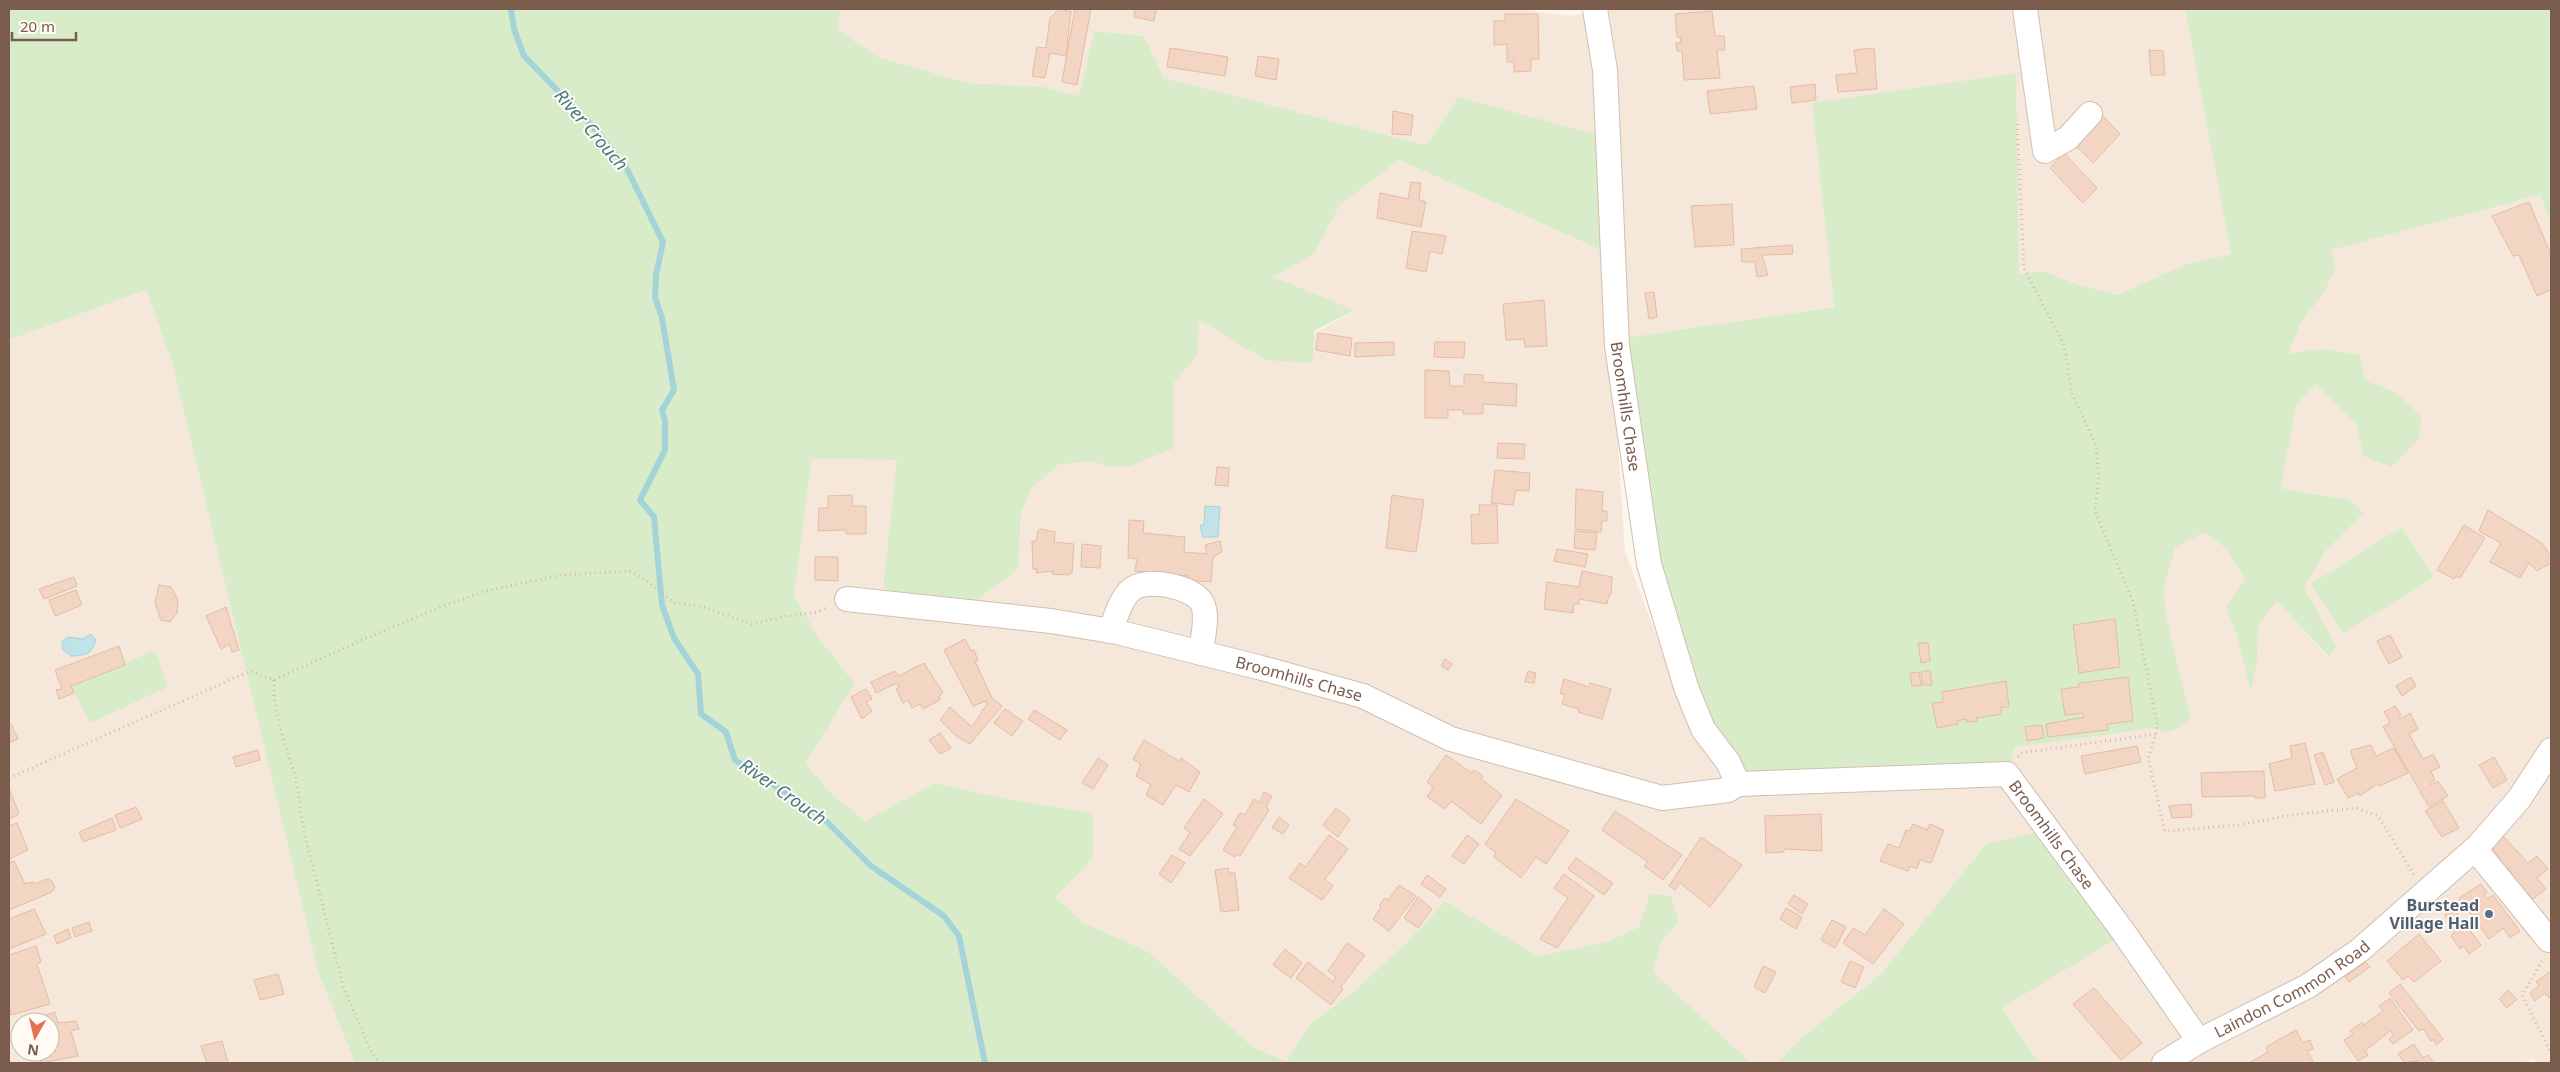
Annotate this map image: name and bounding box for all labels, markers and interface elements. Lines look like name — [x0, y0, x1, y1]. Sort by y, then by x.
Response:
scale bar — [12, 10, 76, 42]
text: 20 m — [20, 16, 55, 36]
water label: River Crouch — [550, 83, 634, 175]
street label: Broomhills Chase — [1605, 340, 1646, 473]
street label: Broomhills Chase — [1233, 651, 1365, 706]
water label: River Crouch — [735, 752, 832, 830]
street label: Broomhills Chase — [2004, 775, 2099, 894]
place label: Burstead Village Hall — [2390, 894, 2479, 934]
marker: Burstead Village Hall — [2483, 908, 2495, 920]
street label: Laindon Common Road — [2210, 935, 2375, 1043]
north arrow — [10, 1012, 60, 1062]
text: N — [26, 1040, 40, 1061]

